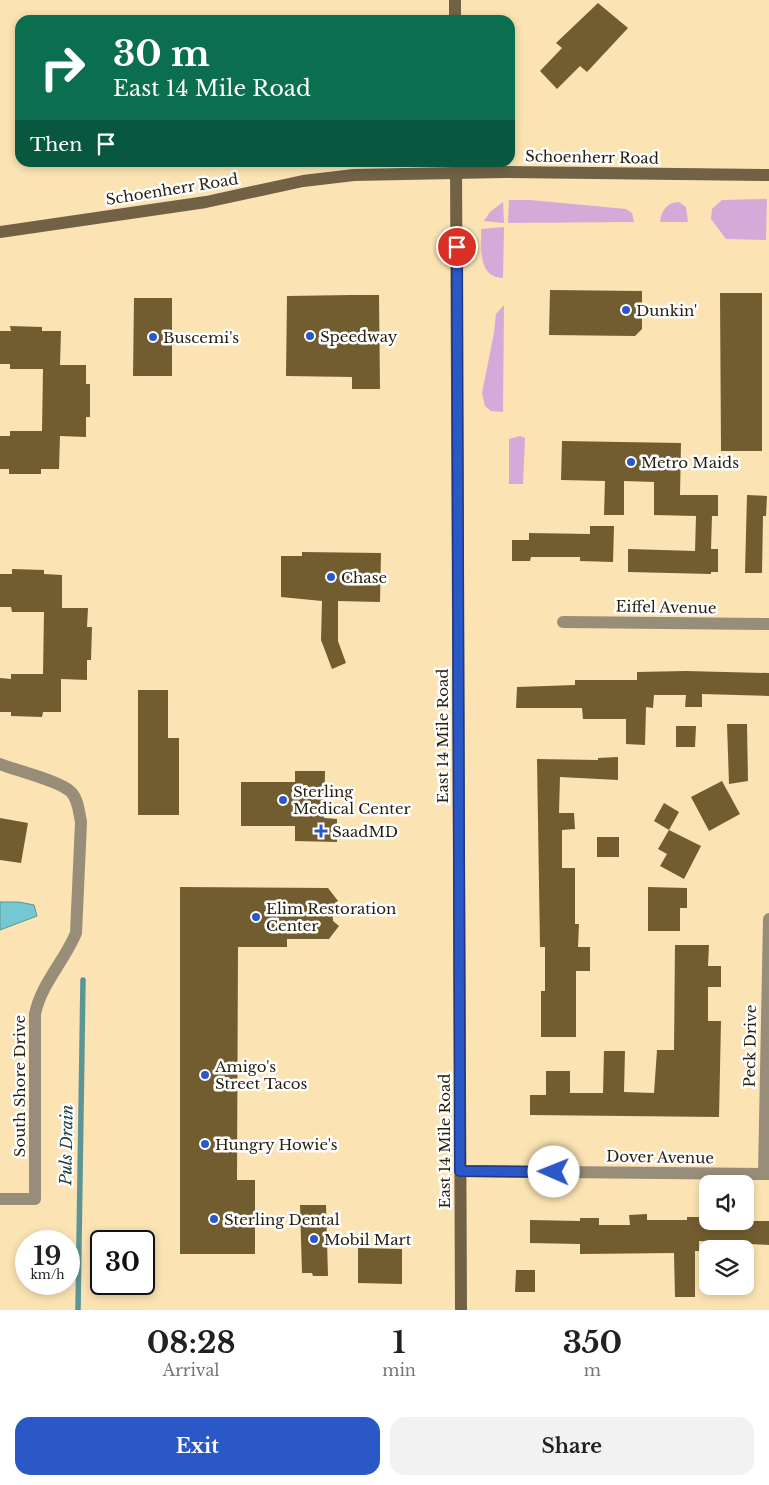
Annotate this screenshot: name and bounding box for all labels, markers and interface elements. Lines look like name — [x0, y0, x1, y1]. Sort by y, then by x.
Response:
text: 30 m — [113, 32, 210, 75]
icon: right — [30, 35, 95, 100]
text: East 14 Mile Road — [113, 75, 311, 102]
icon: arrive — [92, 130, 120, 158]
text: Then — [30, 133, 82, 156]
street label: Schoenherr Road — [525, 146, 659, 168]
street label: Schoenherr Road — [104, 169, 240, 209]
pin — [436, 226, 478, 268]
icon: arrive — [443, 233, 471, 261]
place label: Dunkin' — [636, 301, 697, 320]
marker: Dunkin' — [620, 304, 632, 316]
place label: Speedway — [320, 327, 398, 346]
place label: Buscemi's — [163, 328, 239, 347]
marker: Speedway — [304, 330, 316, 342]
marker: Buscemi's — [147, 331, 159, 343]
place label: Metro Maids — [641, 453, 739, 472]
marker: Metro Maids — [625, 456, 637, 468]
place label: Chase — [341, 568, 387, 587]
marker: Chase — [325, 571, 337, 583]
street label: Eiffel Avenue — [615, 597, 717, 617]
street label: East 14 Mile Road — [433, 669, 452, 803]
place label: Sterling Medical Center — [293, 782, 412, 818]
marker: Sterling Medical Center — [277, 794, 289, 806]
place label: SaadMD — [332, 822, 398, 841]
marker: SaadMD — [314, 824, 328, 838]
place label: Elim Restoration Center — [266, 899, 396, 935]
marker: Elim Restoration Center — [250, 911, 262, 923]
street label: Peck Drive — [740, 1004, 760, 1088]
street label: South Shore Drive — [10, 1015, 29, 1157]
place label: Amigo's Street Tacos — [214, 1057, 308, 1093]
marker: Amigo's Street Tacos — [199, 1069, 211, 1081]
street label: East 14 Mile Road — [435, 1074, 454, 1208]
water label: Puls Drain — [55, 1104, 77, 1187]
place label: Hungry Howie's — [215, 1135, 338, 1154]
marker: Hungry Howie's — [199, 1138, 211, 1150]
position arrow — [527, 1145, 579, 1197]
street label: Dover Avenue — [606, 1147, 714, 1167]
map controls — [699, 1175, 754, 1295]
button: sound — [699, 1175, 754, 1230]
place label: Sterling Dental — [224, 1210, 340, 1229]
marker: Sterling Dental — [208, 1213, 220, 1225]
speed limit sign: 30 — [90, 1230, 155, 1295]
place label: Mobil Mart — [324, 1230, 412, 1249]
marker: Mobil Mart — [308, 1233, 320, 1245]
button: layers — [699, 1240, 754, 1295]
text: 19 — [34, 1241, 61, 1272]
text: km/h — [30, 1267, 65, 1282]
text: 08:28 — [147, 1324, 236, 1361]
text: 1 — [393, 1324, 406, 1361]
text: 350 — [563, 1324, 622, 1361]
text: Arrival — [163, 1360, 219, 1380]
text: min — [382, 1360, 416, 1380]
text: m — [584, 1360, 601, 1380]
button: Exit — [15, 1417, 380, 1475]
button: Share — [390, 1417, 754, 1475]

